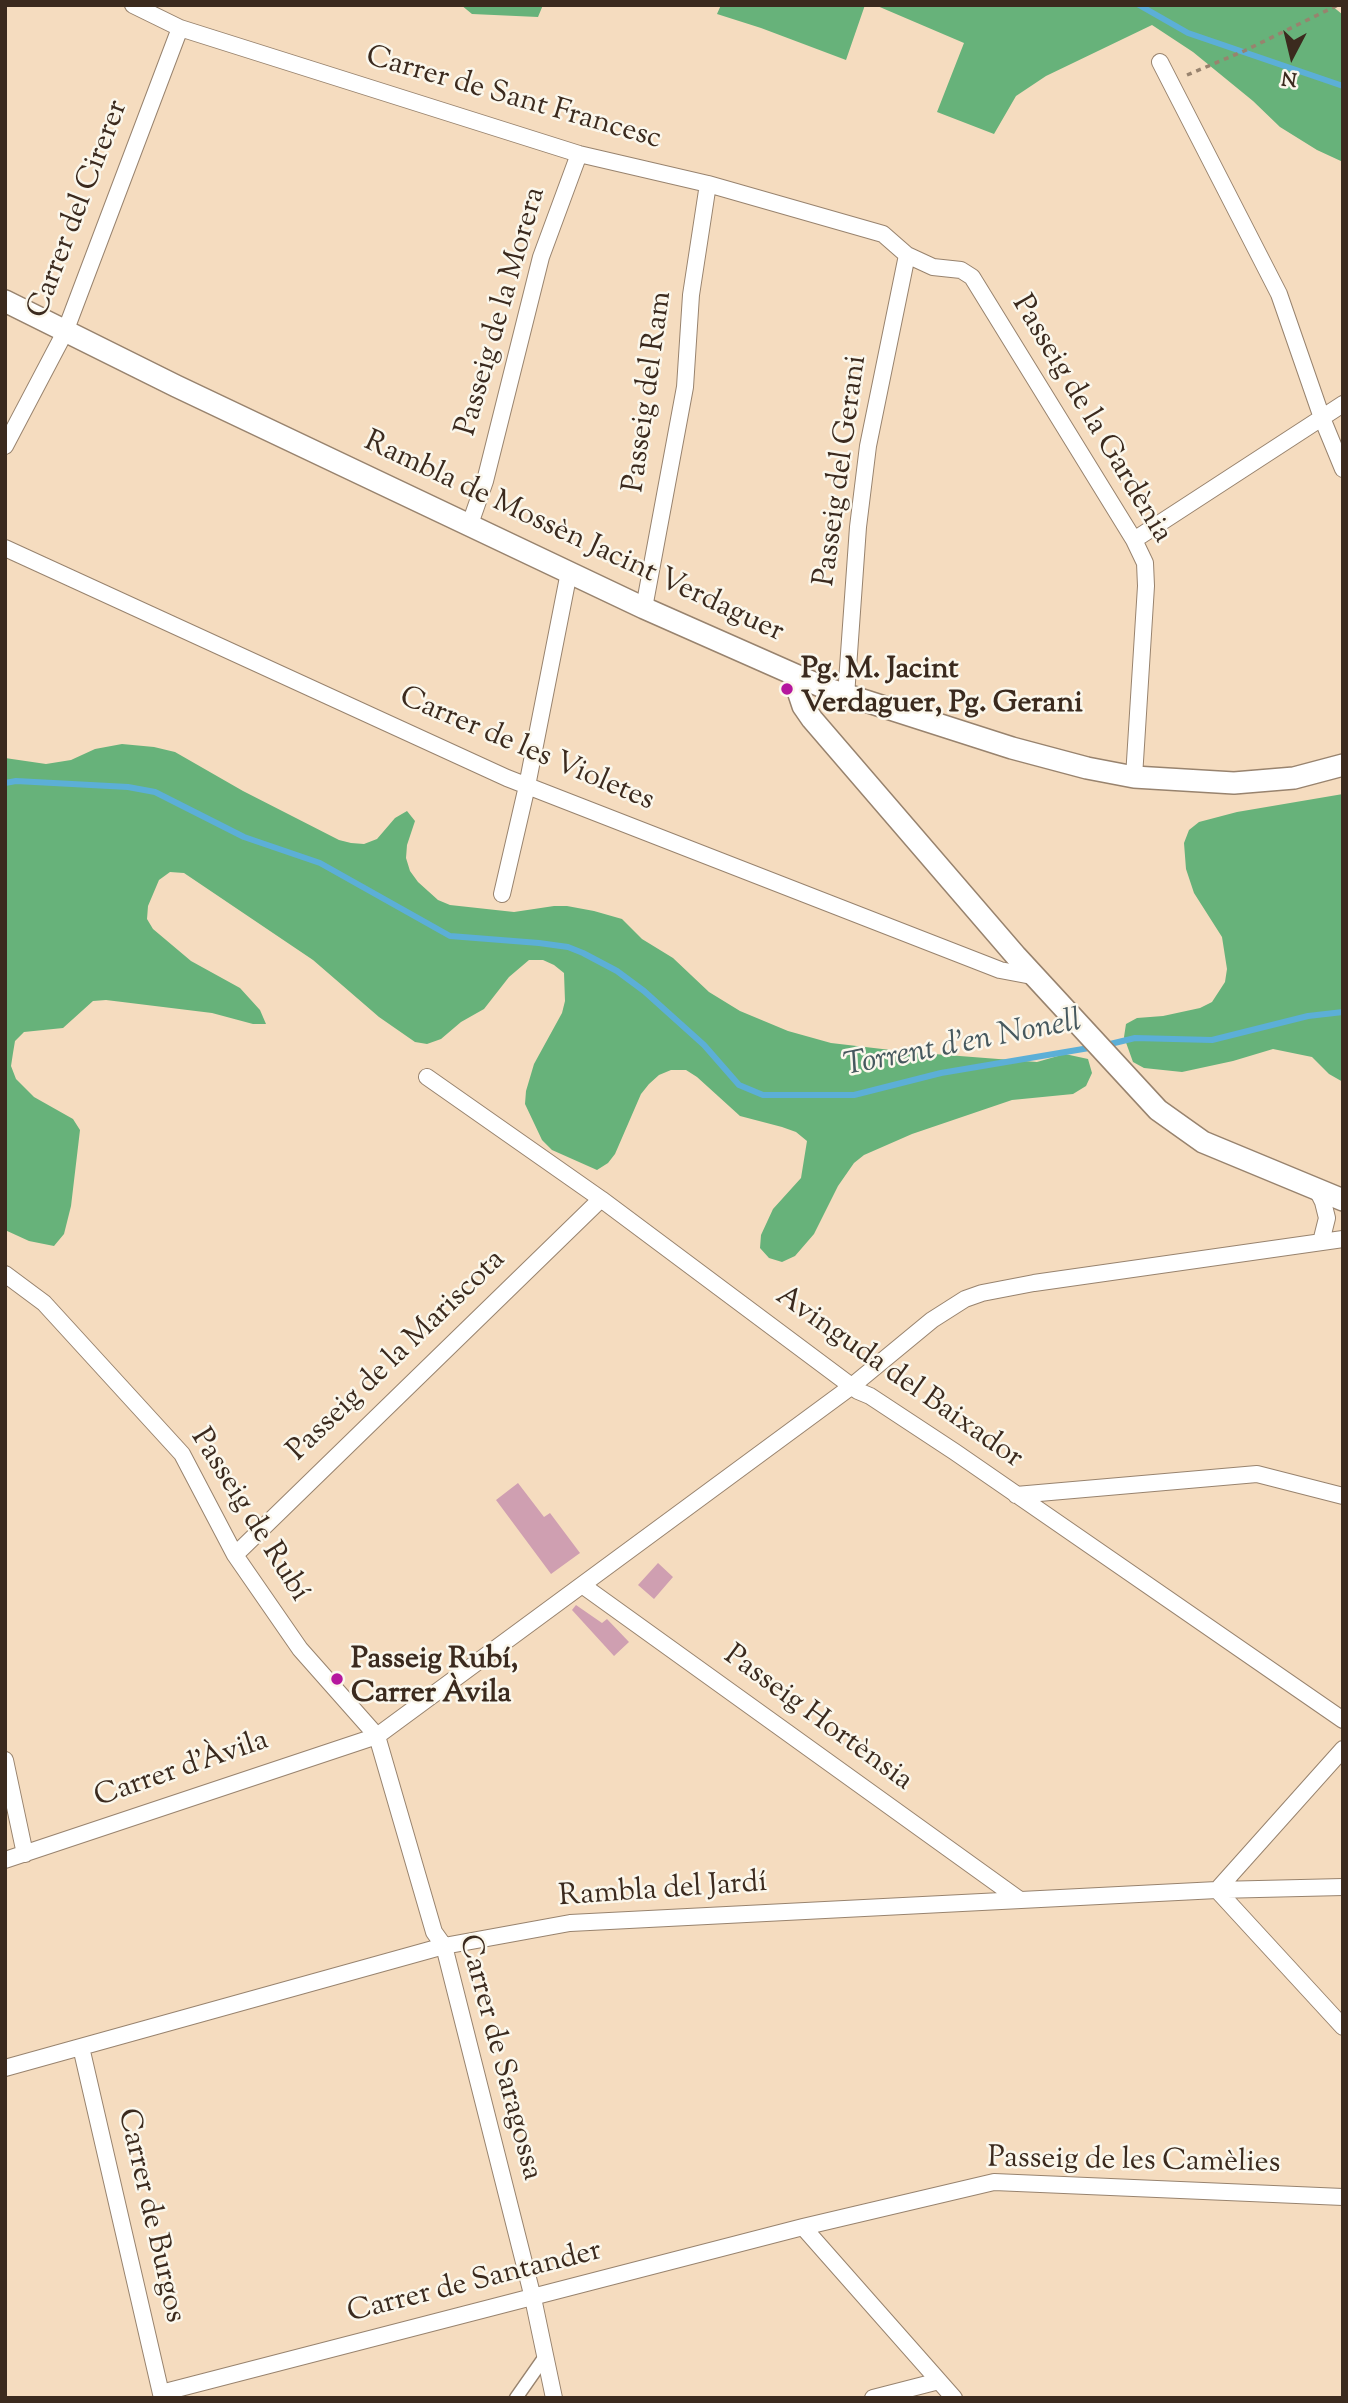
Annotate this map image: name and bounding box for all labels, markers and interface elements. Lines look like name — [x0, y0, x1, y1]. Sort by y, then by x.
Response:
north arrow — [1257, 21, 1327, 91]
street label: Carrer de Sant Francesc — [361, 41, 665, 159]
text: N — [1280, 63, 1299, 92]
street label: Carrer del Cirerer — [22, 96, 138, 324]
street label: Passeig de la Morera — [450, 184, 556, 440]
street label: Passeig del Ram — [618, 289, 682, 495]
street label: Passeig de la Gardènia — [1002, 290, 1178, 550]
street label: Passeig del Gerani — [809, 353, 877, 589]
street label: Rambla de Mossèn Jacint Verdaguer — [357, 426, 789, 652]
place label: Pg. M. Jacint Verdaguer, Pg. Gerani — [801, 654, 1083, 724]
street label: Carrer de les Violetes — [393, 681, 659, 821]
marker: Pg. M. Jacint Verdaguer, Pg. Gerani — [779, 681, 795, 697]
water label: Torrent d'en Nonell — [841, 1004, 1085, 1088]
street label: Passeig de la Mariscota — [281, 1244, 515, 1470]
street label: Avinguda del Baixador — [767, 1280, 1029, 1478]
street label: Passeig de Rubí — [181, 1423, 315, 1609]
street label: Passeig Hortènsia — [715, 1639, 919, 1801]
place label: Passeig Rubí, Carrer Àvila — [351, 1644, 518, 1714]
marker: Passeig Rubí, Carrer Àvila — [329, 1671, 345, 1687]
street label: Carrer d'Àvila — [90, 1724, 274, 1818]
street label: Rambla del Jardí — [558, 1867, 768, 1917]
street label: Carrer de Saragossa — [448, 1931, 548, 2185]
street label: Carrer de Burgos — [107, 2106, 191, 2326]
street label: Passeig de les Camèlies — [987, 2142, 1281, 2184]
street label: Carrer de Santander — [344, 2235, 606, 2333]

